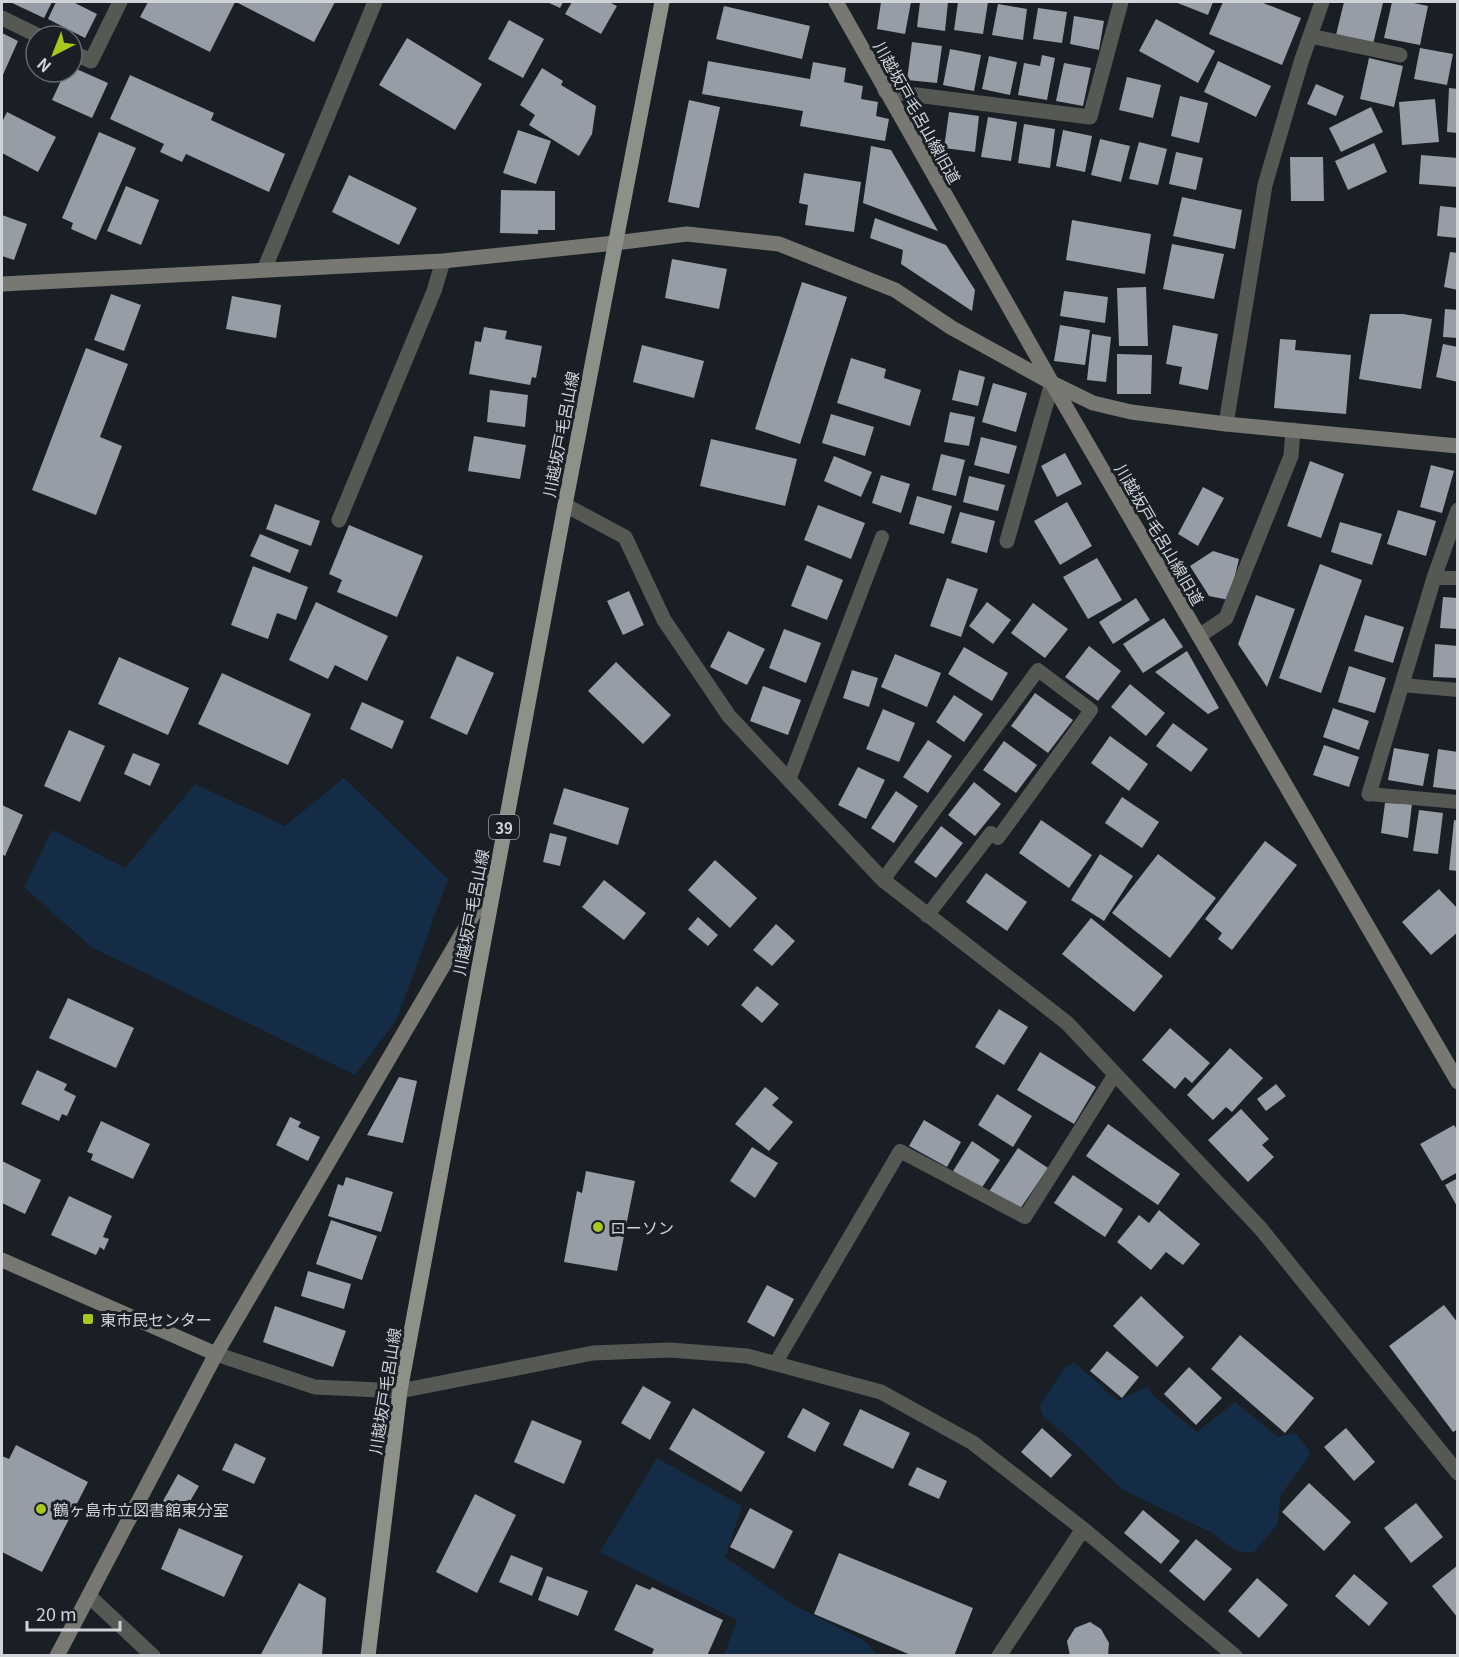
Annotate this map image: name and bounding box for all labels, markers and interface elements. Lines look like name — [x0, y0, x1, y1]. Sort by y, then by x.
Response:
north arrow — [24, 24, 84, 84]
street label: 川越坂戸毛呂山線旧道 — [869, 36, 967, 188]
text: N — [31, 53, 56, 79]
street label: 川越坂戸毛呂山線 — [536, 369, 584, 499]
street label: 川越坂戸毛呂山線旧道 — [1110, 459, 1210, 609]
road number: 39 — [489, 815, 519, 839]
street label: 川越坂戸毛呂山線 — [446, 847, 494, 977]
place label: ローソン — [610, 1215, 674, 1239]
marker: ローソン — [591, 1220, 605, 1234]
place label: 東市民センター — [100, 1307, 212, 1331]
marker: 東市民センター — [81, 1312, 95, 1326]
street label: 川越坂戸毛呂山線 — [362, 1326, 406, 1456]
place label: 鶴ヶ島市立図書館東分室 — [53, 1497, 229, 1521]
marker: 鶴ヶ島市立図書館東分室 — [34, 1502, 48, 1516]
scale bar — [27, 1594, 120, 1632]
text: 20 m — [36, 1600, 77, 1626]

